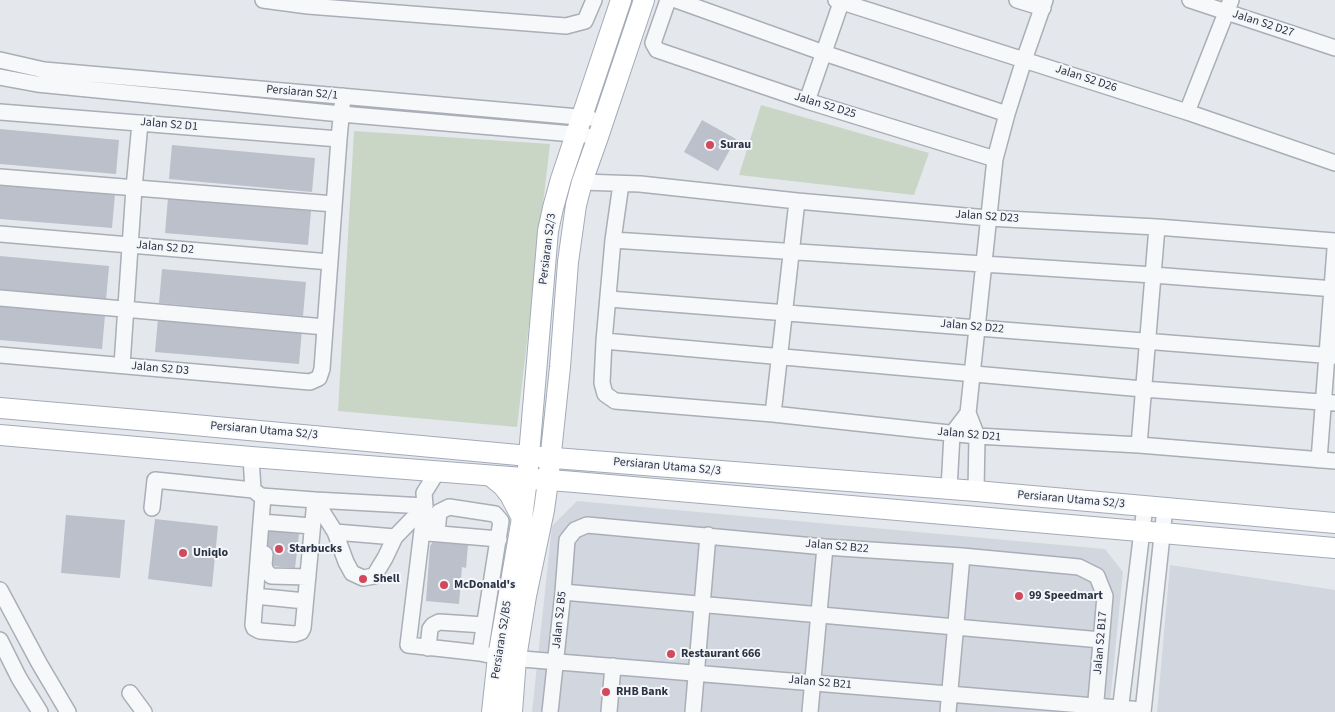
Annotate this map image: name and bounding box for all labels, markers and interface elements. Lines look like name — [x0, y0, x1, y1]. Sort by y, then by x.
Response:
street label: Jalan S2 D27 — [1230, 7, 1296, 41]
street label: Jalan S2 D26 — [1053, 62, 1119, 96]
street label: Persiaran S2/1 — [265, 83, 339, 103]
street label: Jalan S2 D25 — [792, 90, 858, 122]
street label: Jalan S2 D1 — [139, 115, 199, 135]
place label: Surau — [720, 138, 751, 152]
marker: Surau — [704, 139, 716, 151]
street label: Jalan S2 D23 — [955, 208, 1019, 226]
street label: Persiaran S2/3 — [536, 212, 560, 286]
street label: Jalan S2 D2 — [135, 238, 195, 258]
street label: Jalan S2 D22 — [940, 317, 1004, 337]
street label: Jalan S2 D3 — [130, 359, 190, 379]
street label: Persiaran Utama S2/3 — [210, 419, 318, 443]
street label: Jalan S2 D21 — [937, 425, 1001, 445]
street label: Persiaran Utama S2/3 — [613, 455, 721, 479]
street label: Persiaran Utama S2/3 — [1017, 488, 1125, 512]
street label: Jalan S2 B22 — [805, 537, 869, 557]
place label: Starbucks — [289, 542, 342, 556]
marker: Starbucks — [273, 543, 285, 555]
place label: Uniqlo — [193, 546, 228, 560]
marker: Uniqlo — [177, 547, 189, 559]
place label: Shell — [373, 572, 400, 586]
marker: Shell — [357, 573, 369, 585]
place label: McDonald's — [454, 578, 515, 592]
marker: McDonald's — [438, 579, 450, 591]
place label: 99 Speedmart — [1029, 589, 1103, 603]
marker: 99 Speedmart — [1013, 590, 1025, 602]
street label: Jalan S2 B5 — [550, 591, 570, 649]
street label: Persiaran S2/B5 — [489, 600, 515, 680]
street label: Jalan S2 B17 — [1091, 611, 1111, 675]
place label: Restaurant 666 — [681, 647, 761, 661]
marker: Restaurant 666 — [665, 648, 677, 660]
street label: Jalan S2 B21 — [788, 673, 852, 693]
place label: RHB Bank — [616, 685, 668, 699]
marker: RHB Bank — [600, 686, 612, 698]

